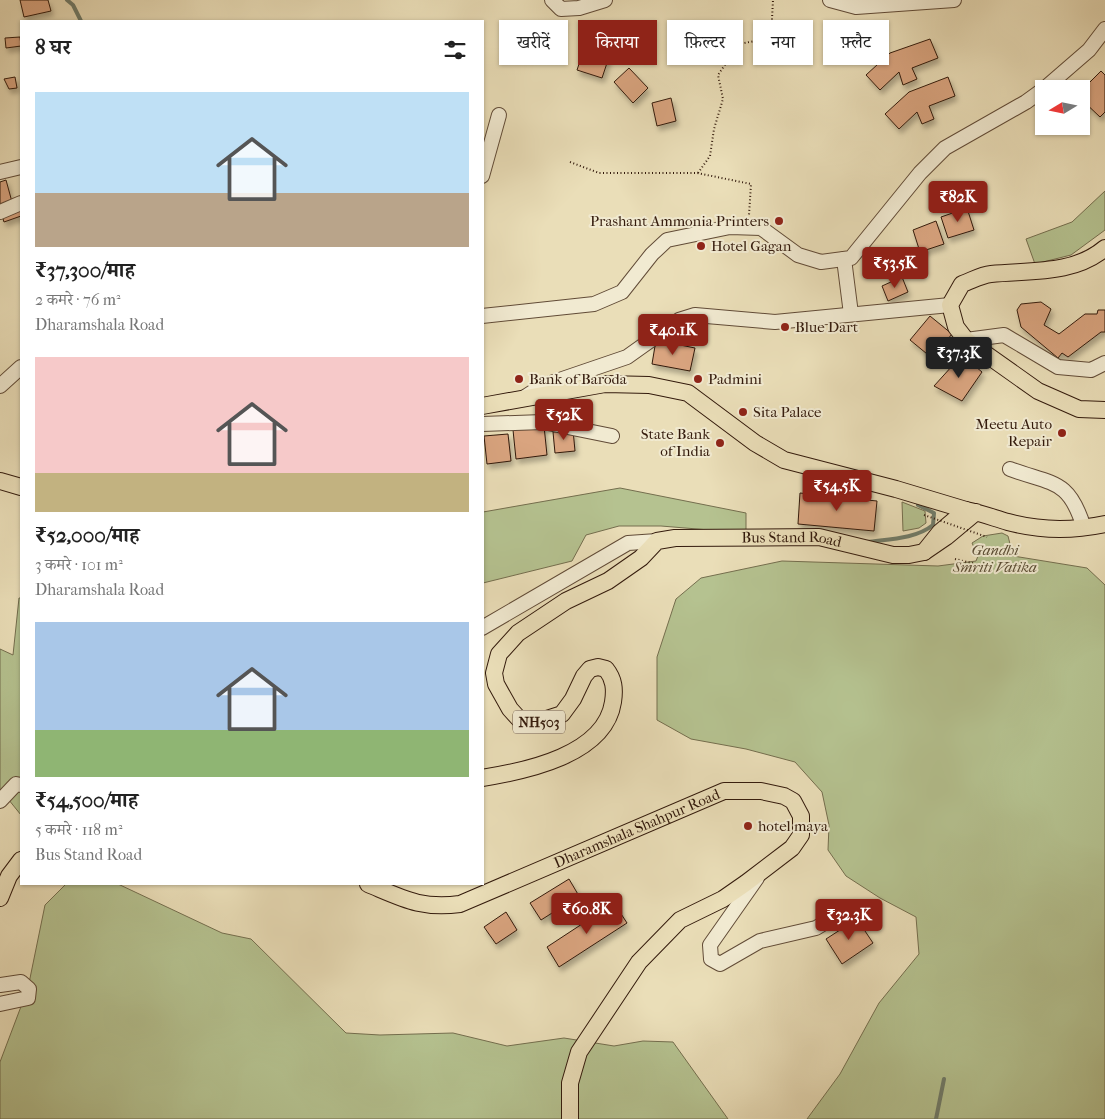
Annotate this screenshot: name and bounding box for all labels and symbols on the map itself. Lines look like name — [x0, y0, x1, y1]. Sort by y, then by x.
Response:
north arrow — [1035, 80, 1090, 135]
pin: ₹82K — [928, 180, 988, 223]
place label: Prashant Ammonia Printers — [590, 212, 769, 230]
marker: Prashant Ammonia Printers — [773, 215, 785, 227]
place label: Hotel Gagan — [711, 237, 792, 255]
marker: Hotel Gagan — [695, 240, 707, 252]
pin: ₹53.5K — [854, 246, 936, 289]
pin: ₹40.1K — [632, 314, 714, 356]
place label: Blue Dart — [795, 318, 859, 336]
marker: Blue Dart — [779, 321, 791, 333]
pin: ₹37.3K — [918, 336, 1000, 379]
place label: Bank of Baroda — [529, 370, 628, 388]
place label: Padmini — [708, 370, 763, 388]
marker: Bank of Baroda — [513, 373, 525, 385]
marker: Padmini — [692, 373, 704, 385]
pin: ₹52K — [534, 398, 594, 441]
place label: Sita Palace — [753, 403, 822, 421]
marker: Sita Palace — [737, 406, 749, 418]
place label: Meetu Auto Repair — [976, 415, 1053, 450]
place label: State Bank of India — [641, 425, 711, 460]
marker: Meetu Auto Repair — [1056, 427, 1068, 439]
marker: State Bank of India — [714, 437, 726, 449]
pin: ₹54.5K — [796, 470, 878, 512]
street label: Bus Stand Road — [741, 528, 844, 551]
park label: Gandhi Smriti Vatika — [952, 541, 1037, 576]
road number: NH503 — [513, 710, 565, 734]
street label: Dharamshala Shahpur Road — [551, 785, 723, 872]
place label: hotel maya — [758, 817, 829, 835]
marker: hotel maya — [742, 820, 754, 832]
pin: ₹60.8K — [546, 892, 628, 935]
pin: ₹32.3K — [808, 898, 890, 941]

